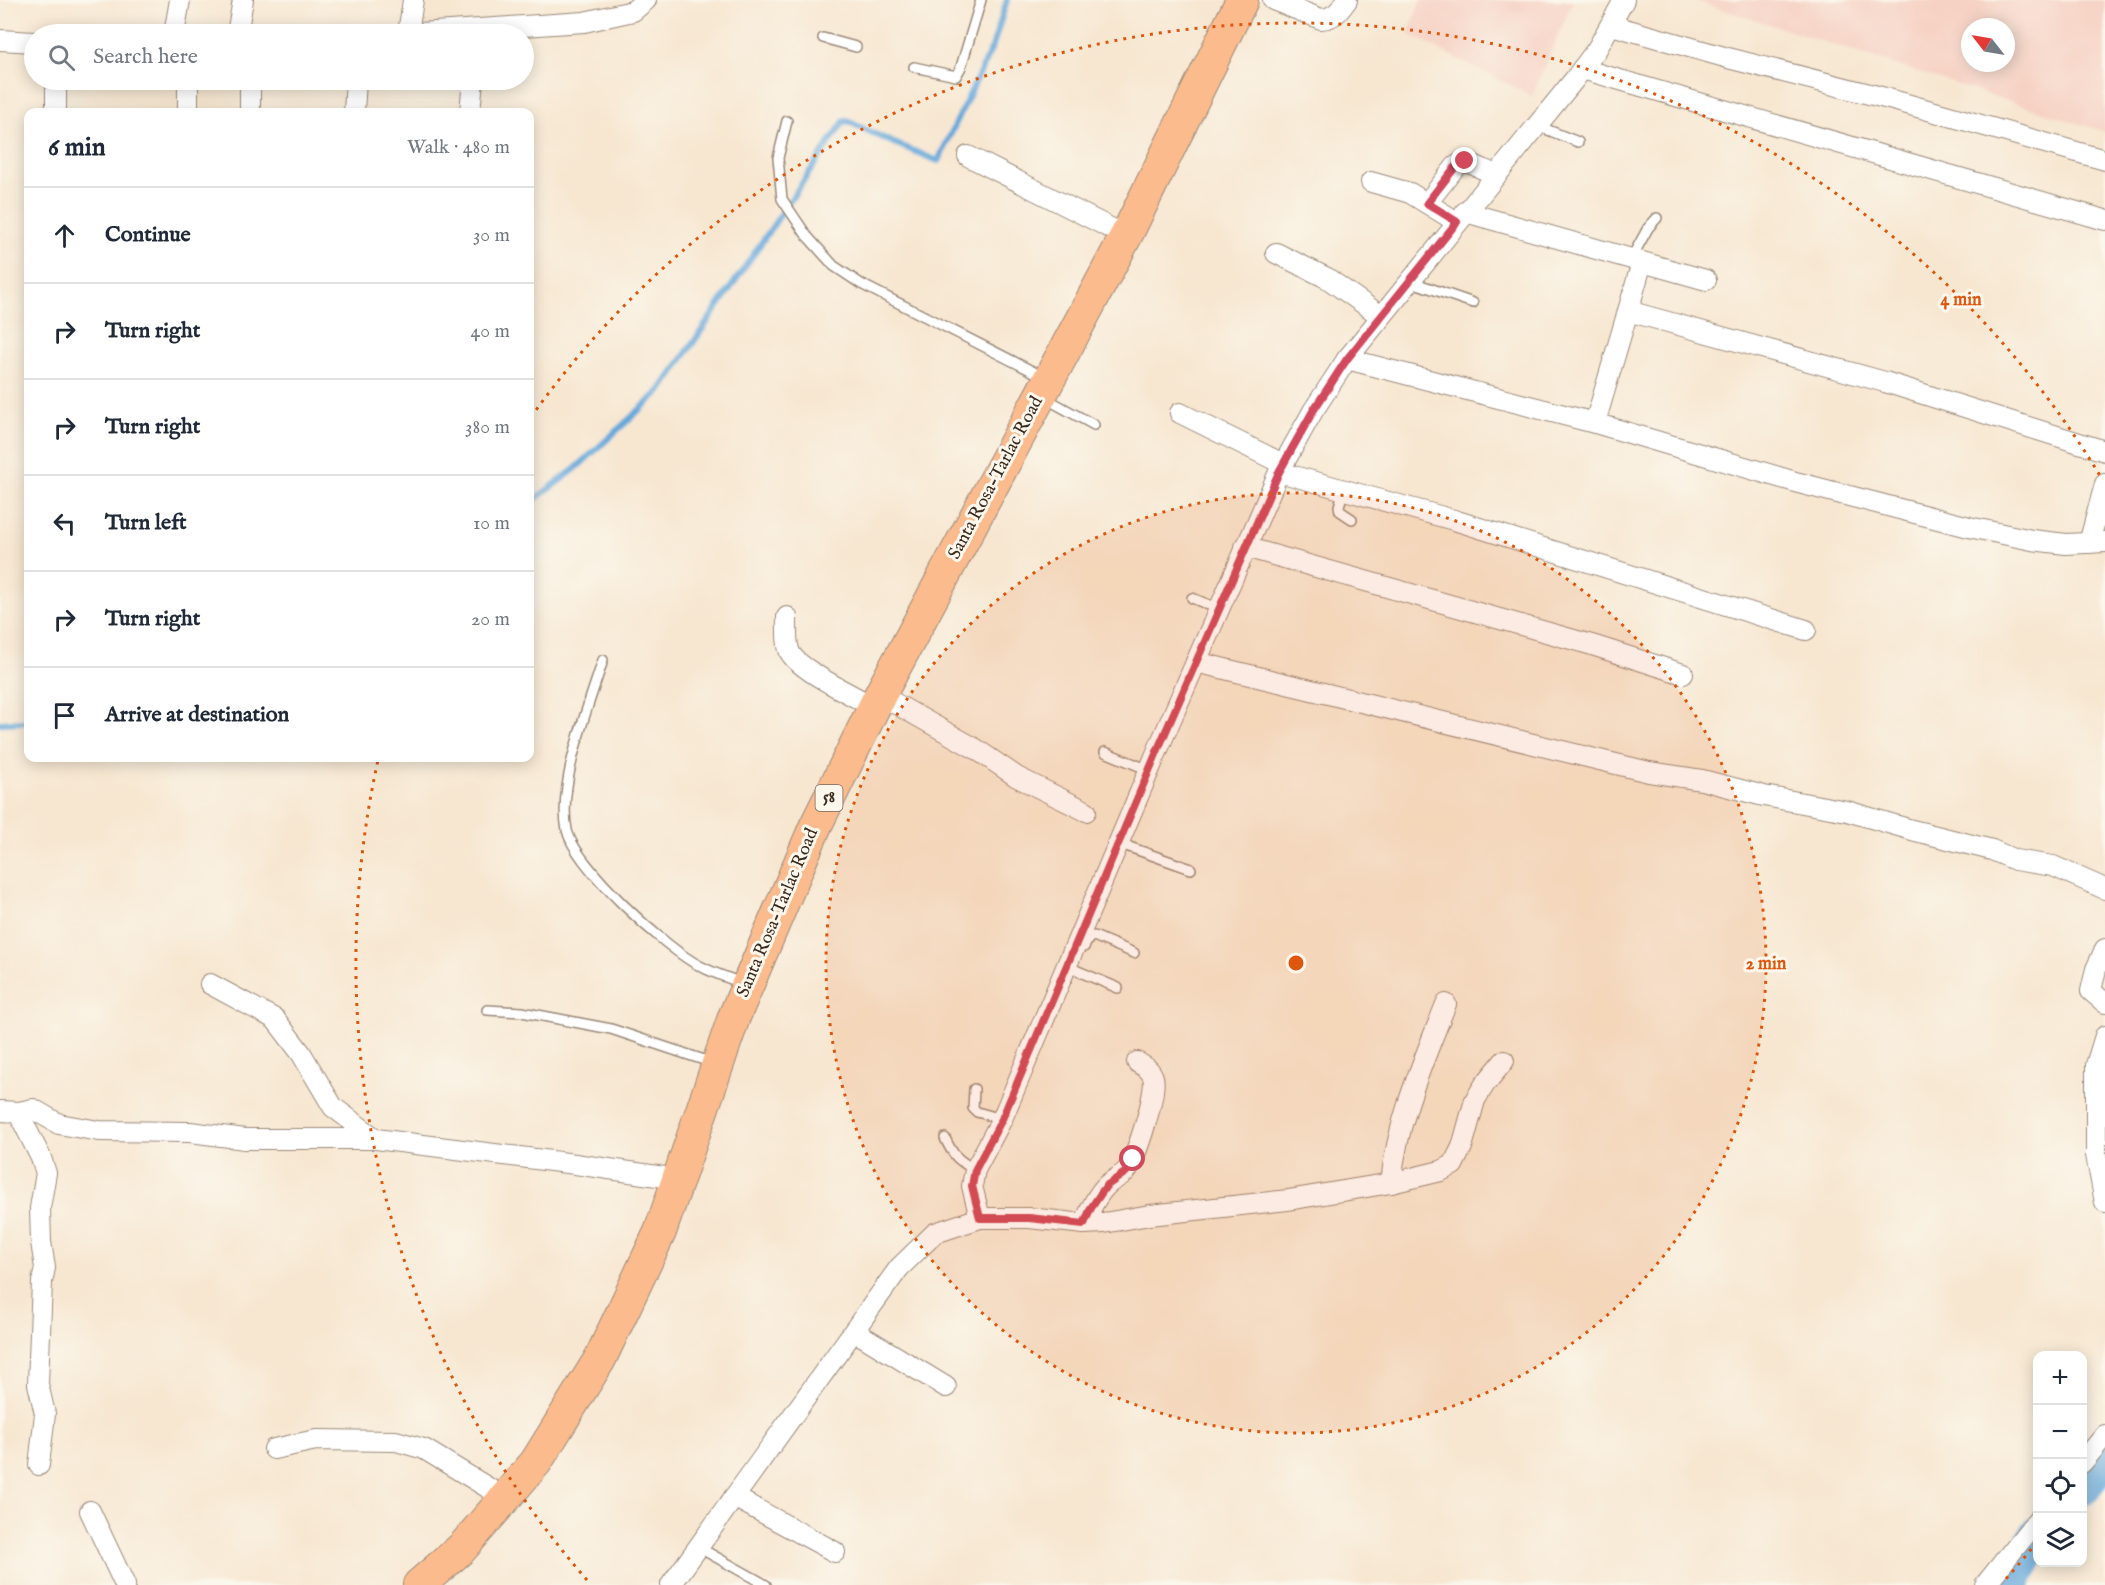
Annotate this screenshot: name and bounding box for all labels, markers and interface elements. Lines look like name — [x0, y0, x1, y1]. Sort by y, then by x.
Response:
north arrow — [1961, 18, 2015, 72]
search box — [24, 24, 534, 90]
icon: search — [45, 41, 78, 74]
text: Search here — [93, 43, 198, 71]
text: 6 min — [48, 131, 106, 164]
text: Walk · 480 m — [407, 135, 510, 160]
route end — [1451, 147, 1477, 173]
icon: ahead — [48, 219, 81, 252]
text: Continue — [105, 221, 191, 249]
text: 30 m — [473, 223, 510, 248]
text: 4 min — [1940, 289, 1982, 312]
icon: right — [48, 315, 81, 348]
text: Turn right — [105, 317, 200, 345]
text: 40 m — [471, 319, 510, 344]
street label: Santa Rosa-Tarlac Road — [943, 392, 1049, 563]
icon: right — [48, 411, 81, 444]
text: Turn right — [105, 413, 200, 441]
text: 380 m — [465, 415, 510, 440]
icon: left — [48, 507, 81, 540]
text: Turn left — [105, 509, 187, 537]
text: 10 m — [473, 511, 510, 536]
icon: right — [48, 603, 81, 636]
text: Turn right — [105, 605, 200, 633]
text: 20 m — [471, 607, 510, 632]
icon: arrive — [48, 699, 81, 732]
text: Arrive at destination — [105, 701, 289, 729]
road number: 58 — [816, 785, 842, 811]
street label: Santa Rosa-Tarlac Road — [732, 825, 824, 1001]
centre of rings — [1286, 953, 1306, 973]
text: 2 min — [1746, 953, 1787, 976]
route start — [1119, 1145, 1145, 1171]
map controls — [2033, 1351, 2087, 1567]
button: + — [2033, 1351, 2087, 1405]
button: − — [2033, 1405, 2087, 1459]
button: locate — [2033, 1459, 2087, 1513]
button: layers — [2033, 1513, 2087, 1567]

